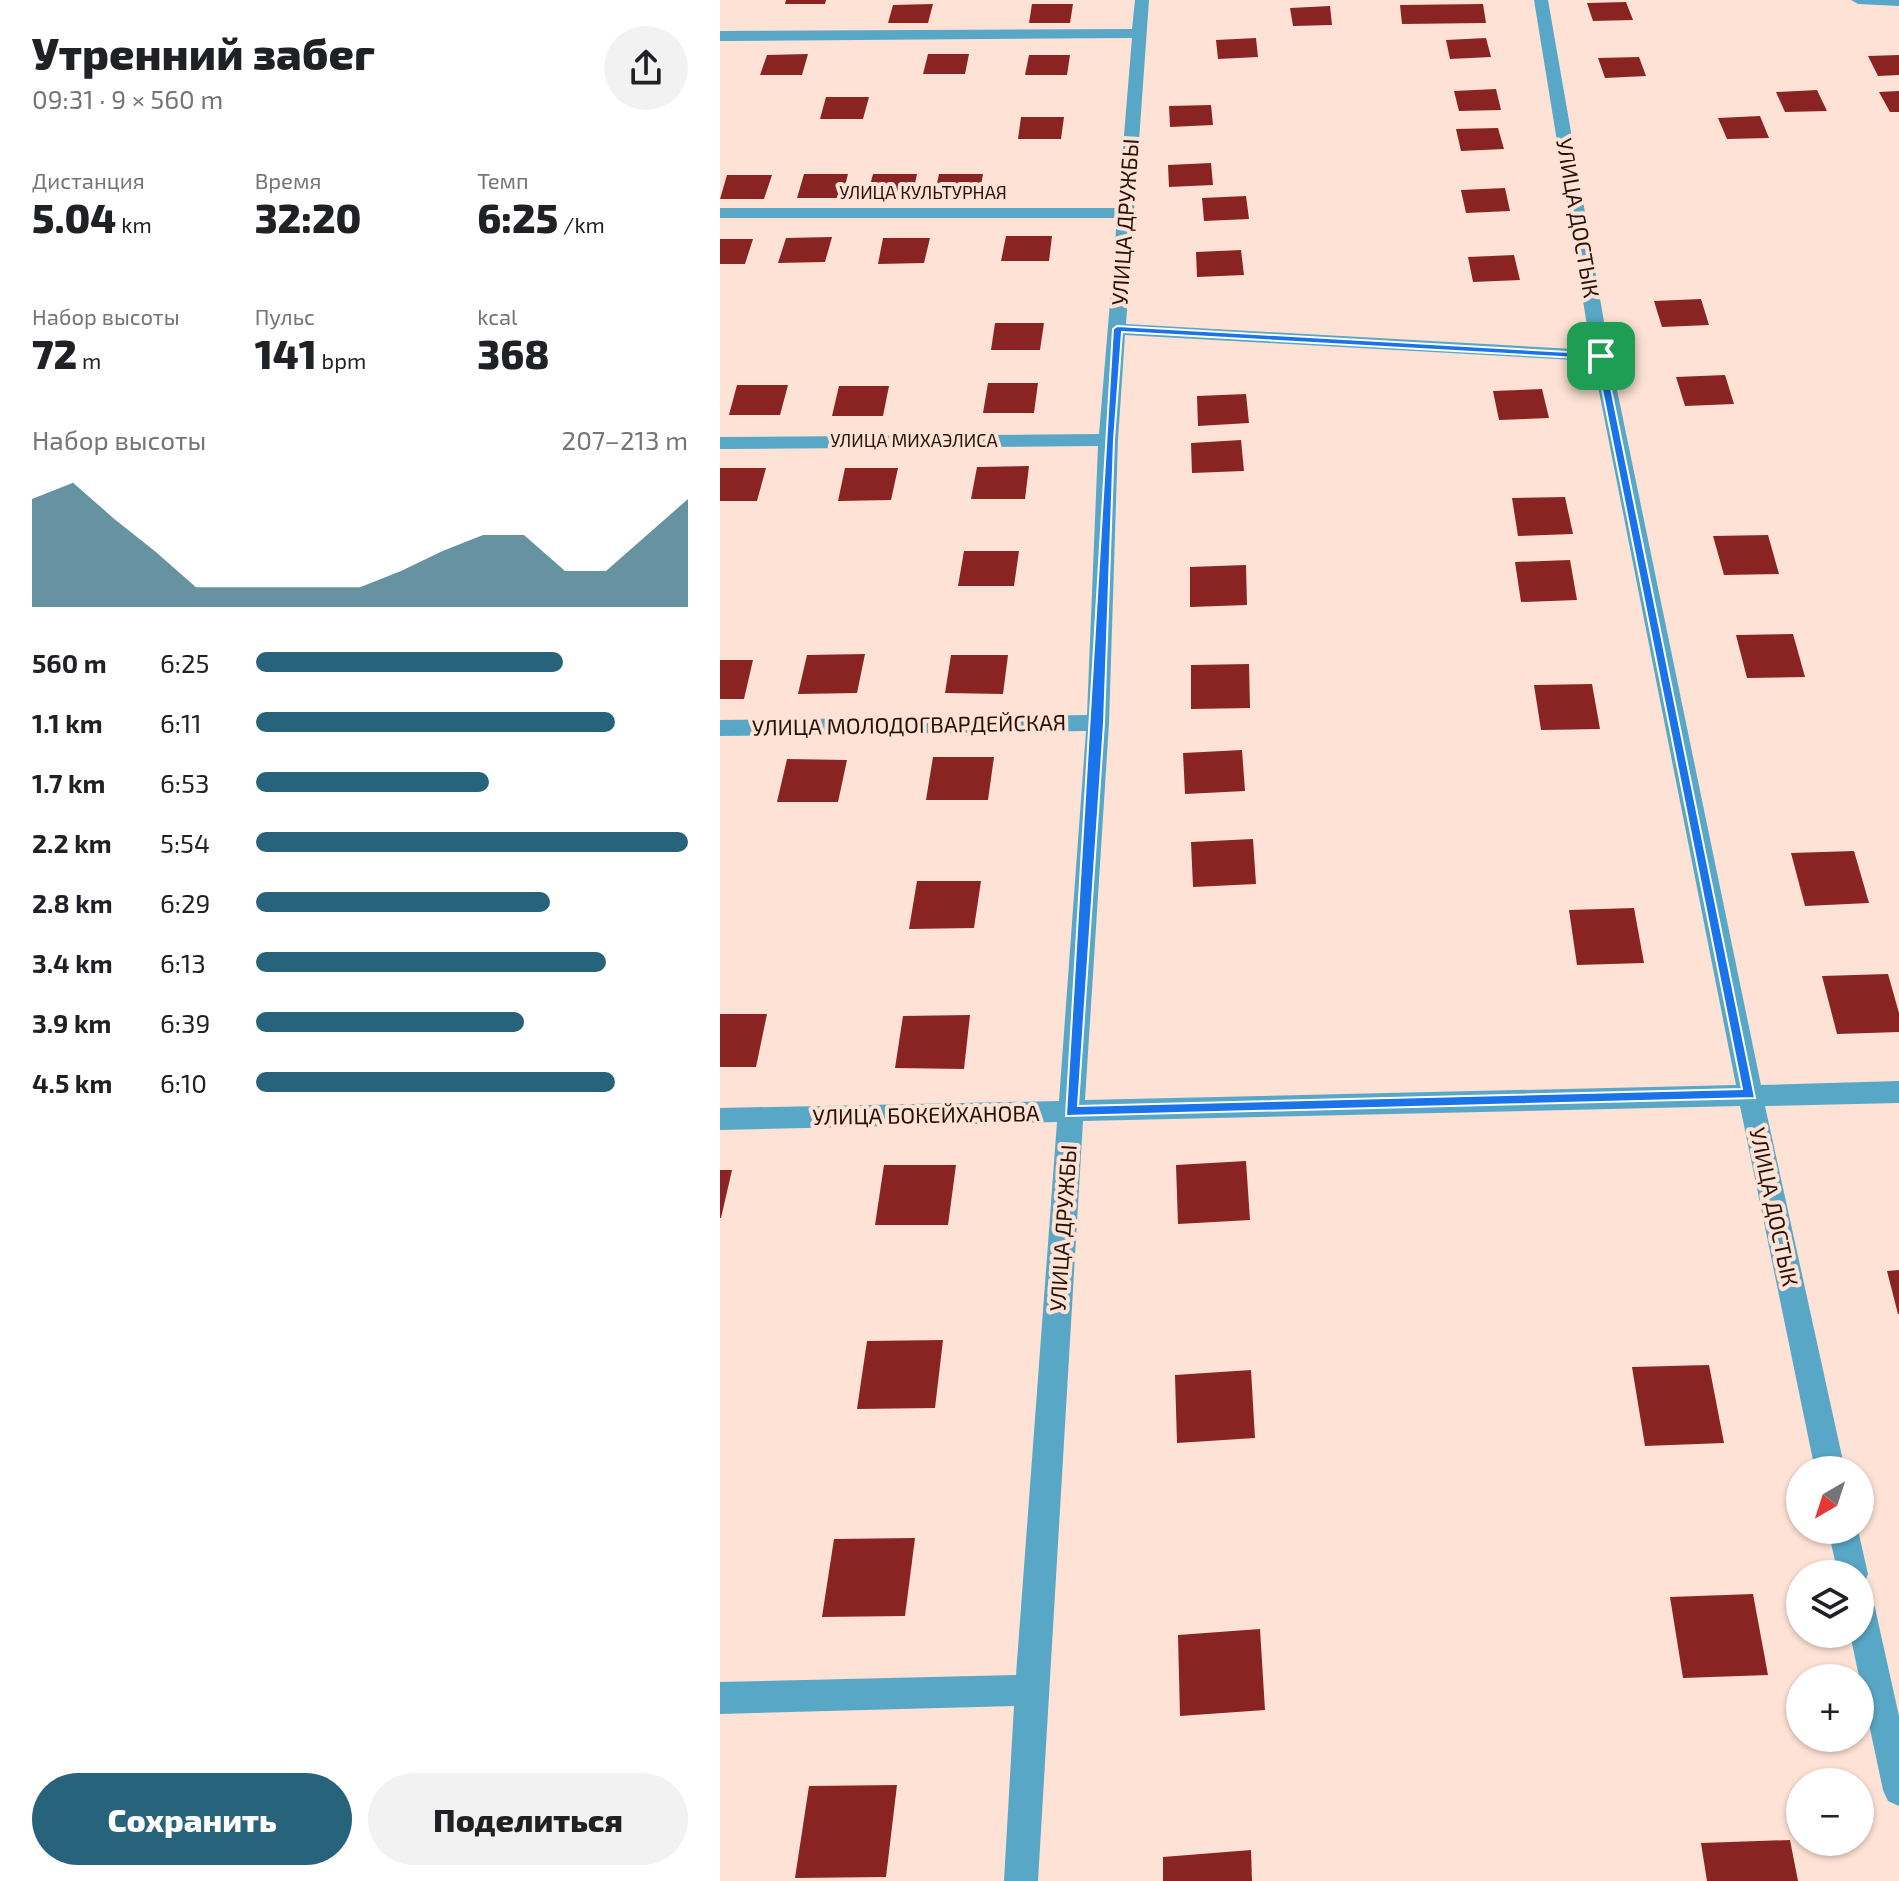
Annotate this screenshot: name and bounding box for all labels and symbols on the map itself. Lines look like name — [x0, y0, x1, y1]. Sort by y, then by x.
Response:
street label: УЛИЦА ДОСТЫК — [1552, 136, 1606, 300]
street label: УЛИЦА ДРУЖБЫ — [1105, 138, 1143, 306]
street label: УЛИЦА КУЛЬТУРНАЯ — [839, 181, 1007, 203]
pin — [1567, 322, 1635, 390]
street label: УЛИЦА МИХАЭЛИСА — [830, 429, 999, 451]
street label: УЛИЦА МОЛОДОГВАРДЕЙСКАЯ — [752, 708, 1066, 740]
street label: УЛИЦА БОКЕЙХАНОВА — [812, 1099, 1040, 1129]
street label: УЛИЦА ДОСТЫК — [1745, 1125, 1805, 1289]
street label: УЛИЦА ДРУЖБЫ — [1043, 1144, 1081, 1312]
north arrow — [1786, 1456, 1874, 1544]

